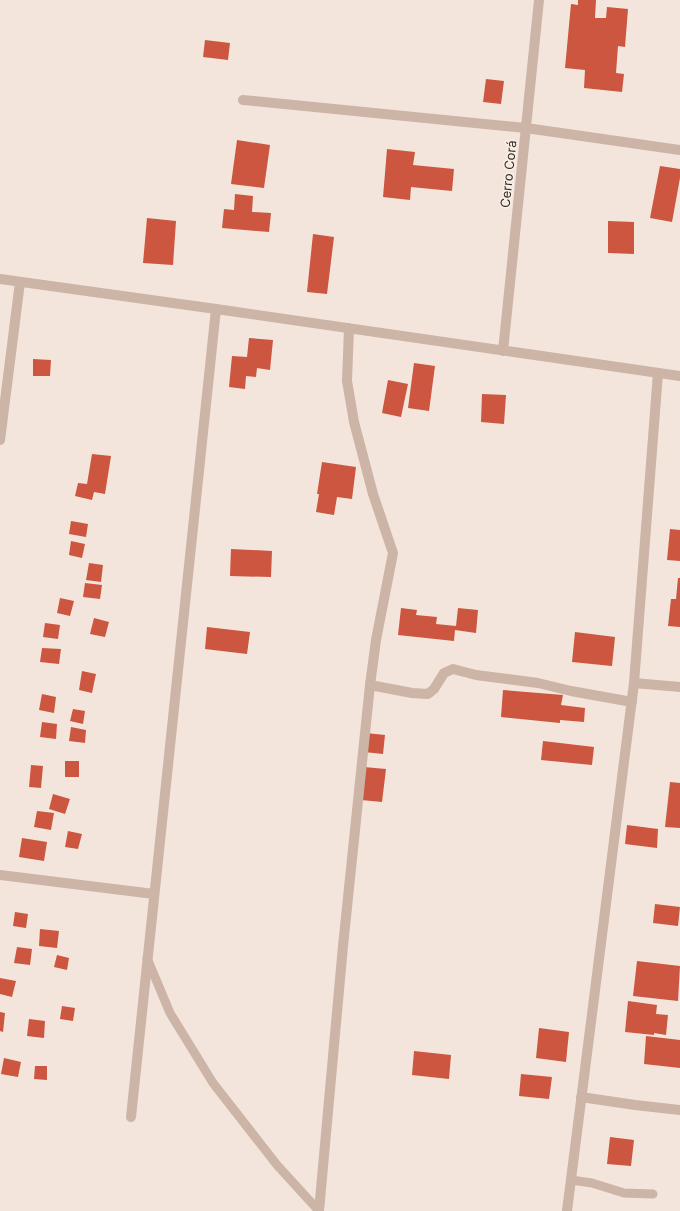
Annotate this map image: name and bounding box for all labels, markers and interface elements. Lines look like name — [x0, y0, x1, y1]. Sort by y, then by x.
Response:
street label: Cerro Corá — [497, 139, 519, 209]

